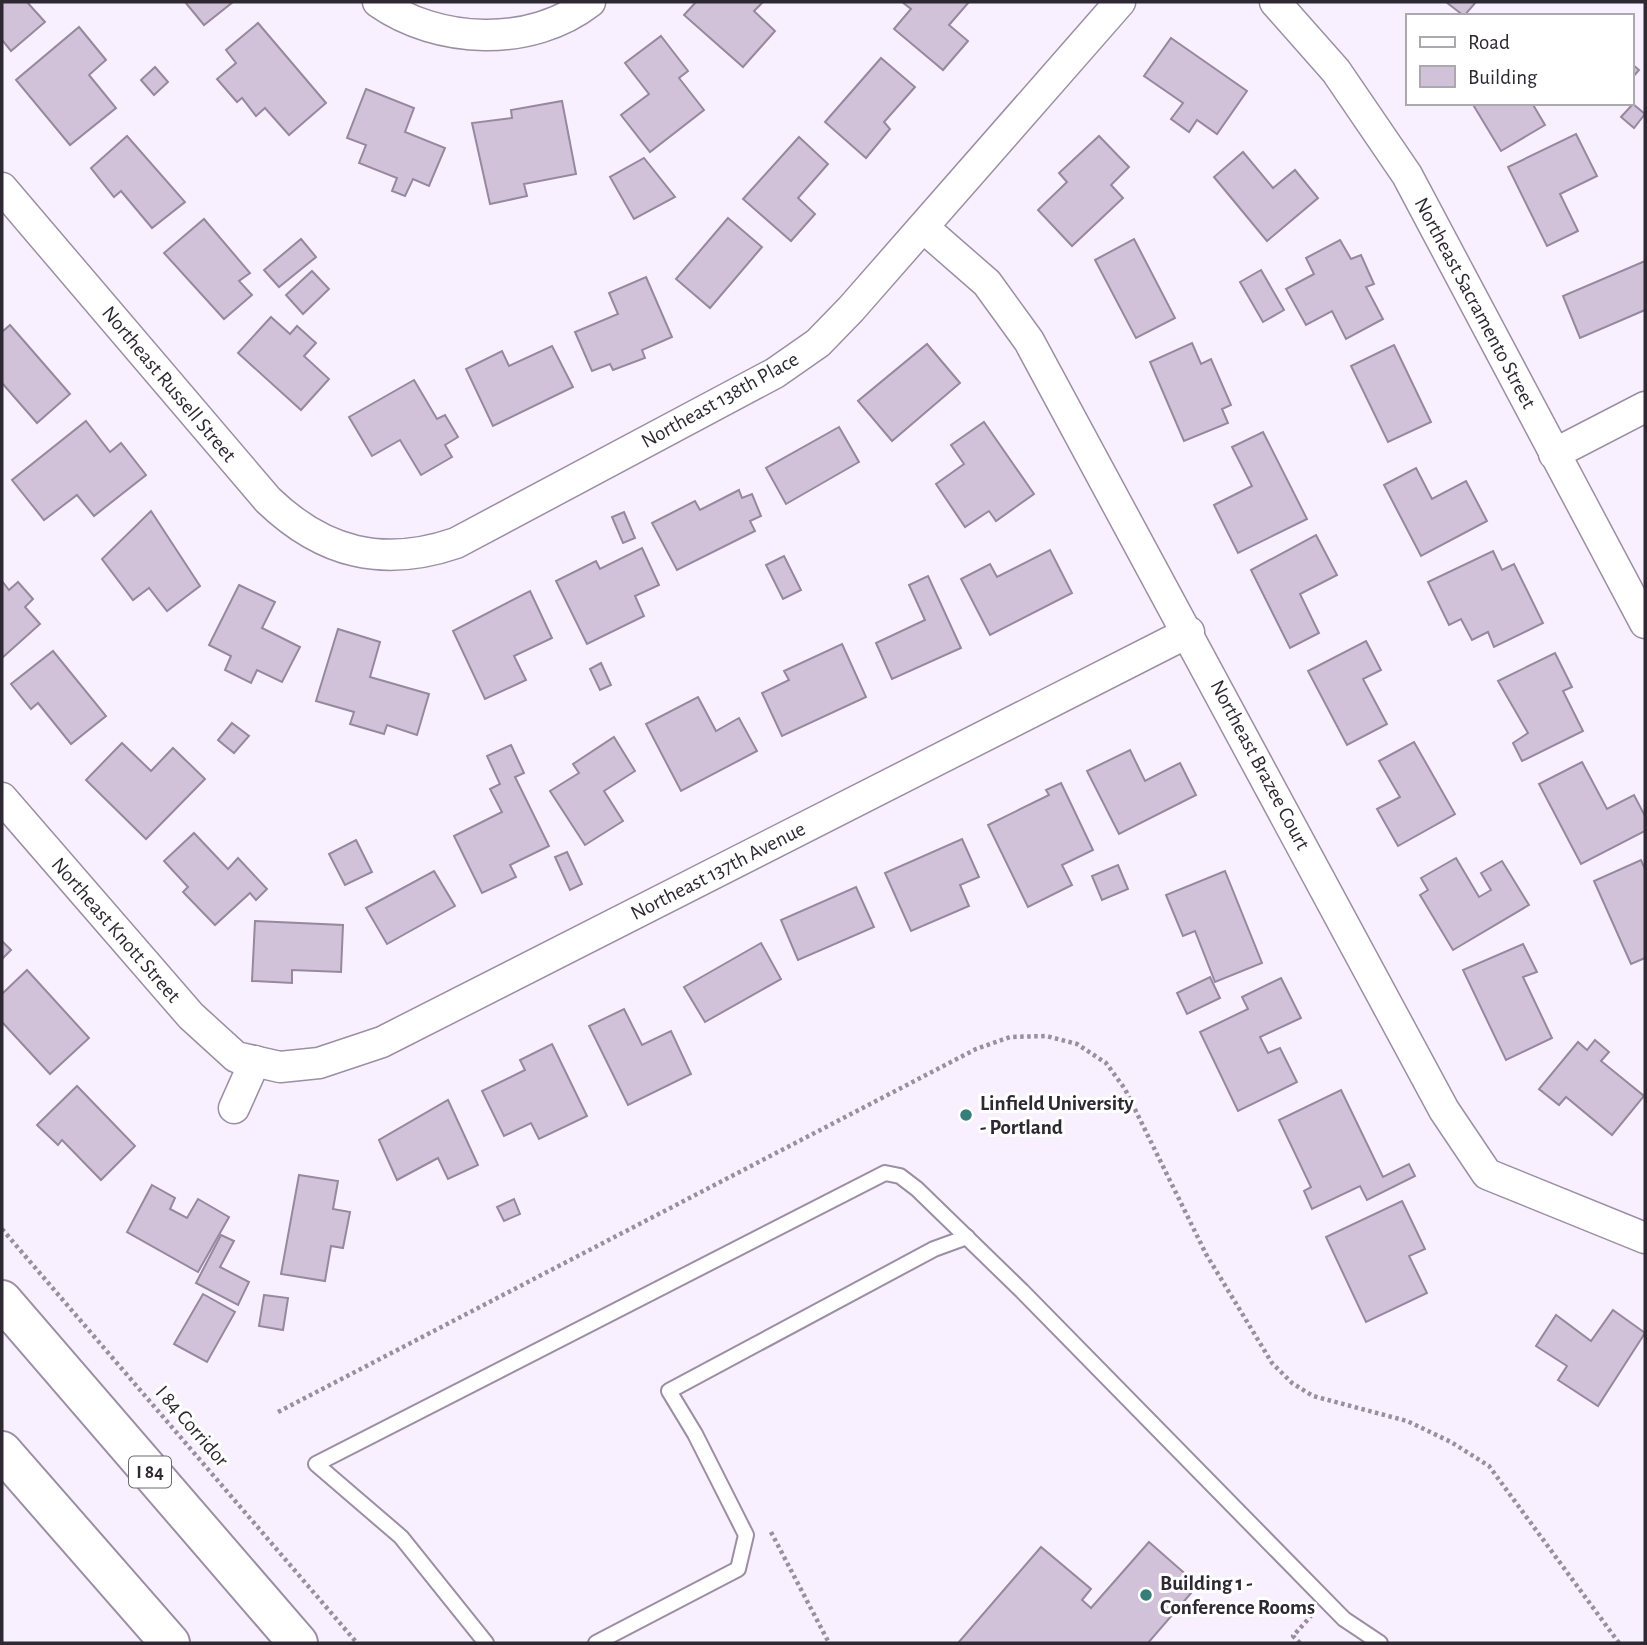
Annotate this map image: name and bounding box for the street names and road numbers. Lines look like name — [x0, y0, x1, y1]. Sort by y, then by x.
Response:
street label: Northeast Sacramento Street — [1410, 194, 1540, 412]
street label: Northeast Russell Street — [98, 302, 240, 466]
street label: Northeast 138th Place — [638, 348, 802, 452]
street label: Northeast Brazee Court — [1206, 677, 1314, 854]
street label: Northeast 137th Avenue — [627, 818, 809, 924]
street label: Northeast Knott Street — [48, 854, 185, 1007]
street label: I 84 Corridor — [150, 1380, 234, 1472]
road number: I 84 — [129, 1456, 171, 1488]

